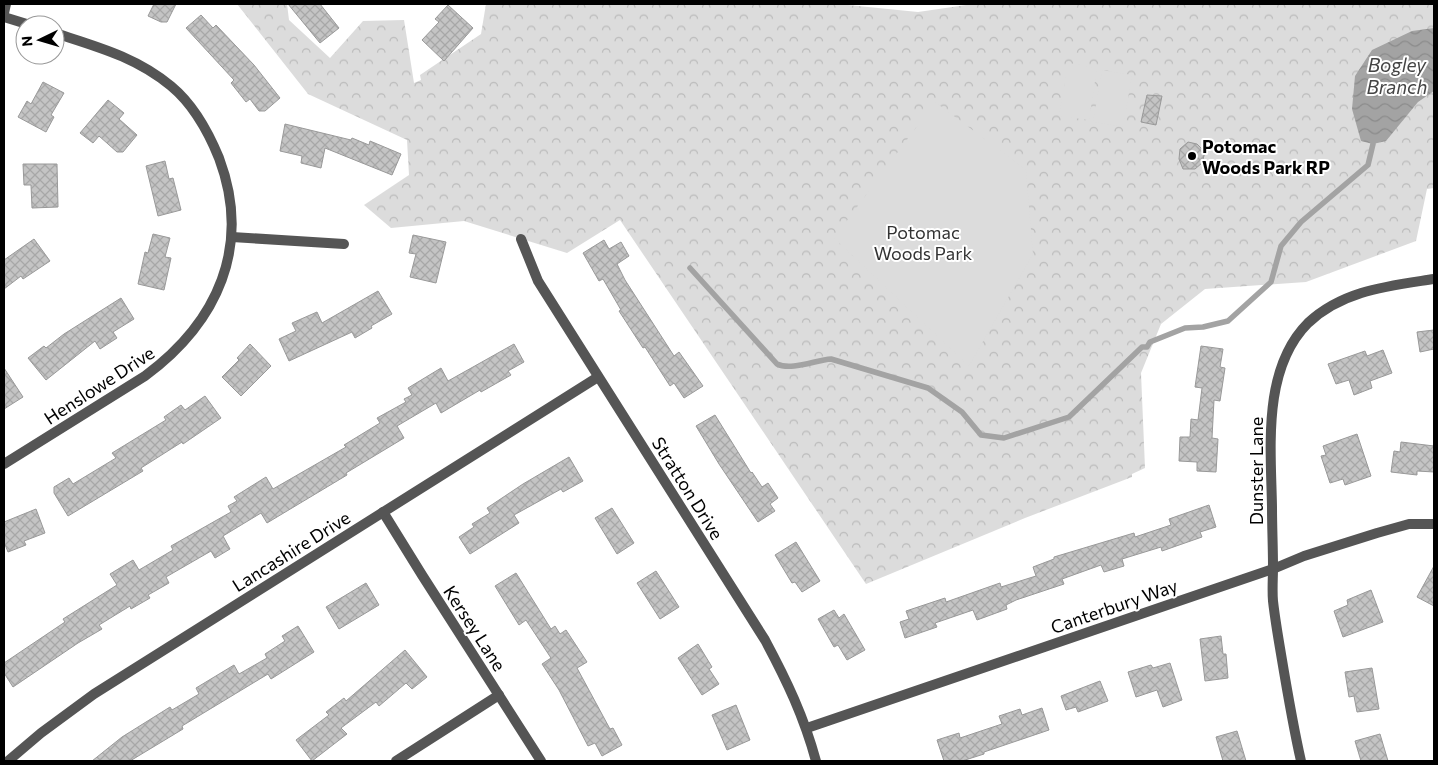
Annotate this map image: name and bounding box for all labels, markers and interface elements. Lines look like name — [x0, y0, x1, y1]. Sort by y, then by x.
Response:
north arrow — [15, 15, 65, 65]
text: N — [18, 35, 35, 47]
water label: Bogley Branch — [1367, 53, 1427, 98]
place label: Potomac Woods Park RP — [1202, 135, 1330, 178]
marker: Potomac Woods Park RP — [1186, 150, 1198, 162]
park label: Potomac Woods Park — [874, 221, 972, 264]
street label: Henslowe Drive — [40, 341, 158, 429]
street label: Dunster Lane — [1245, 417, 1267, 525]
street label: Stratton Drive — [648, 433, 728, 543]
street label: Lancashire Drive — [228, 506, 354, 596]
street label: Canterbury Way — [1048, 574, 1180, 638]
street label: Kersey Lane — [439, 581, 511, 675]

